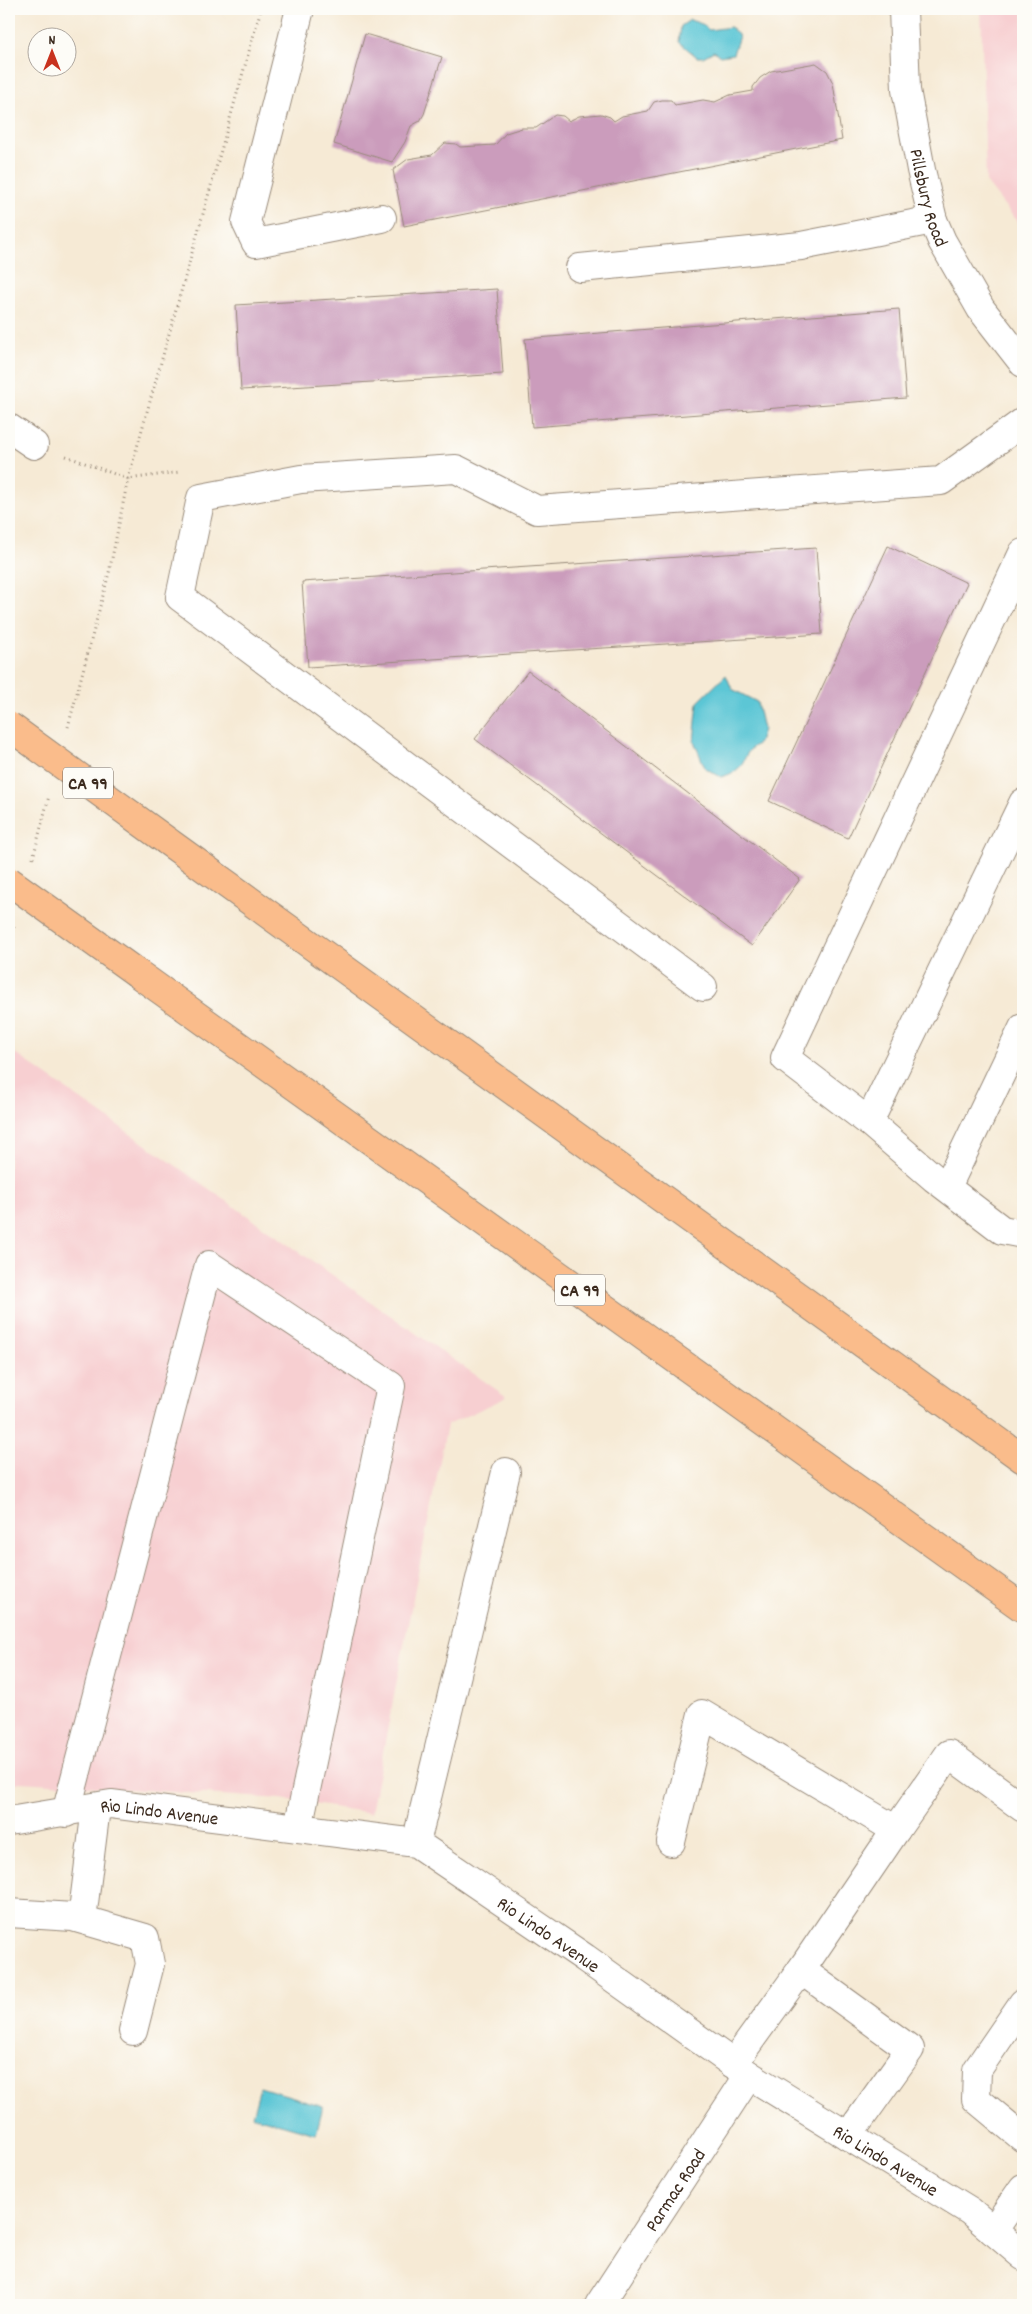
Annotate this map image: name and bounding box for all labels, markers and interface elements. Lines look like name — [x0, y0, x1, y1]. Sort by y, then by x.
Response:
north arrow — [28, 28, 78, 78]
text: N — [49, 31, 56, 51]
street label: Pillsbury Road — [900, 147, 953, 252]
road number: CA 99 — [63, 768, 113, 798]
road number: CA 99 — [555, 1274, 605, 1306]
street label: Rio Lindo Avenue — [98, 1794, 220, 1835]
street label: Rio Lindo Avenue — [490, 1892, 604, 1981]
street label: Rio Lindo Avenue — [827, 2120, 942, 2205]
street label: Parmac Road — [640, 2145, 714, 2238]

